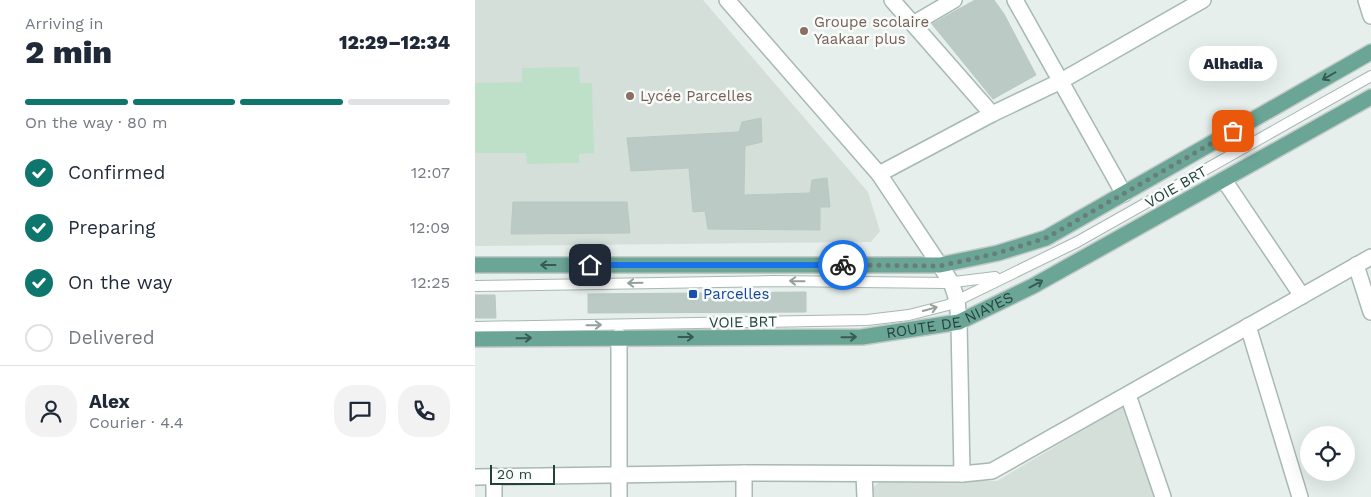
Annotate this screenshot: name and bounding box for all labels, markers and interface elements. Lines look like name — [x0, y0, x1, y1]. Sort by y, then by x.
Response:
place label: Groupe scolaire Yaakaar plus — [814, 13, 929, 48]
text: Arriving in — [25, 14, 103, 33]
marker: Groupe scolaire Yaakaar plus — [798, 25, 810, 37]
text: 12:29–12:34 — [339, 31, 450, 54]
text: 2 min — [25, 33, 112, 71]
callout: Alhadia — [1189, 46, 1277, 81]
text: Alhadia — [1203, 54, 1263, 73]
one-way arrow — [1321, 71, 1336, 81]
place label: Lycée Parcelles — [640, 87, 753, 105]
marker: Lycée Parcelles — [624, 90, 636, 102]
pin — [1212, 110, 1254, 152]
text: On the way · 80 m — [25, 113, 168, 132]
icon: bag — [1219, 117, 1247, 145]
icon: check — [25, 159, 53, 187]
text: Confirmed — [68, 161, 165, 184]
street label: VOIE BRT — [1142, 162, 1210, 212]
text: 12:07 — [411, 163, 450, 182]
icon: check — [25, 214, 53, 242]
text: Preparing — [68, 216, 155, 239]
text: 12:09 — [410, 218, 450, 237]
courier — [818, 240, 868, 290]
pin — [569, 244, 611, 286]
icon: home — [576, 251, 604, 279]
icon: bike — [829, 251, 857, 279]
one-way arrow — [540, 260, 556, 270]
icon: check — [25, 269, 53, 297]
text: On the way — [68, 271, 172, 294]
text: 12:25 — [411, 273, 450, 292]
one-way arrow — [790, 277, 806, 286]
one-way arrow — [627, 279, 643, 288]
one-way arrow — [1029, 279, 1044, 289]
place label: Parcelles — [703, 285, 769, 303]
marker: Parcelles — [687, 288, 699, 300]
street label: ROUTE DE NIAYES — [885, 288, 1016, 342]
one-way arrow — [922, 304, 938, 314]
street label: VOIE BRT — [709, 312, 777, 332]
one-way arrow — [585, 320, 601, 330]
text: Delivered — [68, 326, 155, 349]
one-way arrow — [678, 332, 694, 342]
one-way arrow — [840, 332, 856, 342]
one-way arrow — [515, 333, 531, 343]
button: person — [25, 385, 77, 437]
button: chat — [334, 385, 386, 437]
button: phone — [398, 385, 450, 437]
text: Alex — [89, 390, 130, 413]
text: Courier · 4.4 — [89, 413, 184, 432]
map controls — [1300, 426, 1355, 481]
button: locate — [1300, 426, 1355, 481]
scale bar — [490, 462, 555, 485]
text: 20 m — [497, 466, 532, 482]

